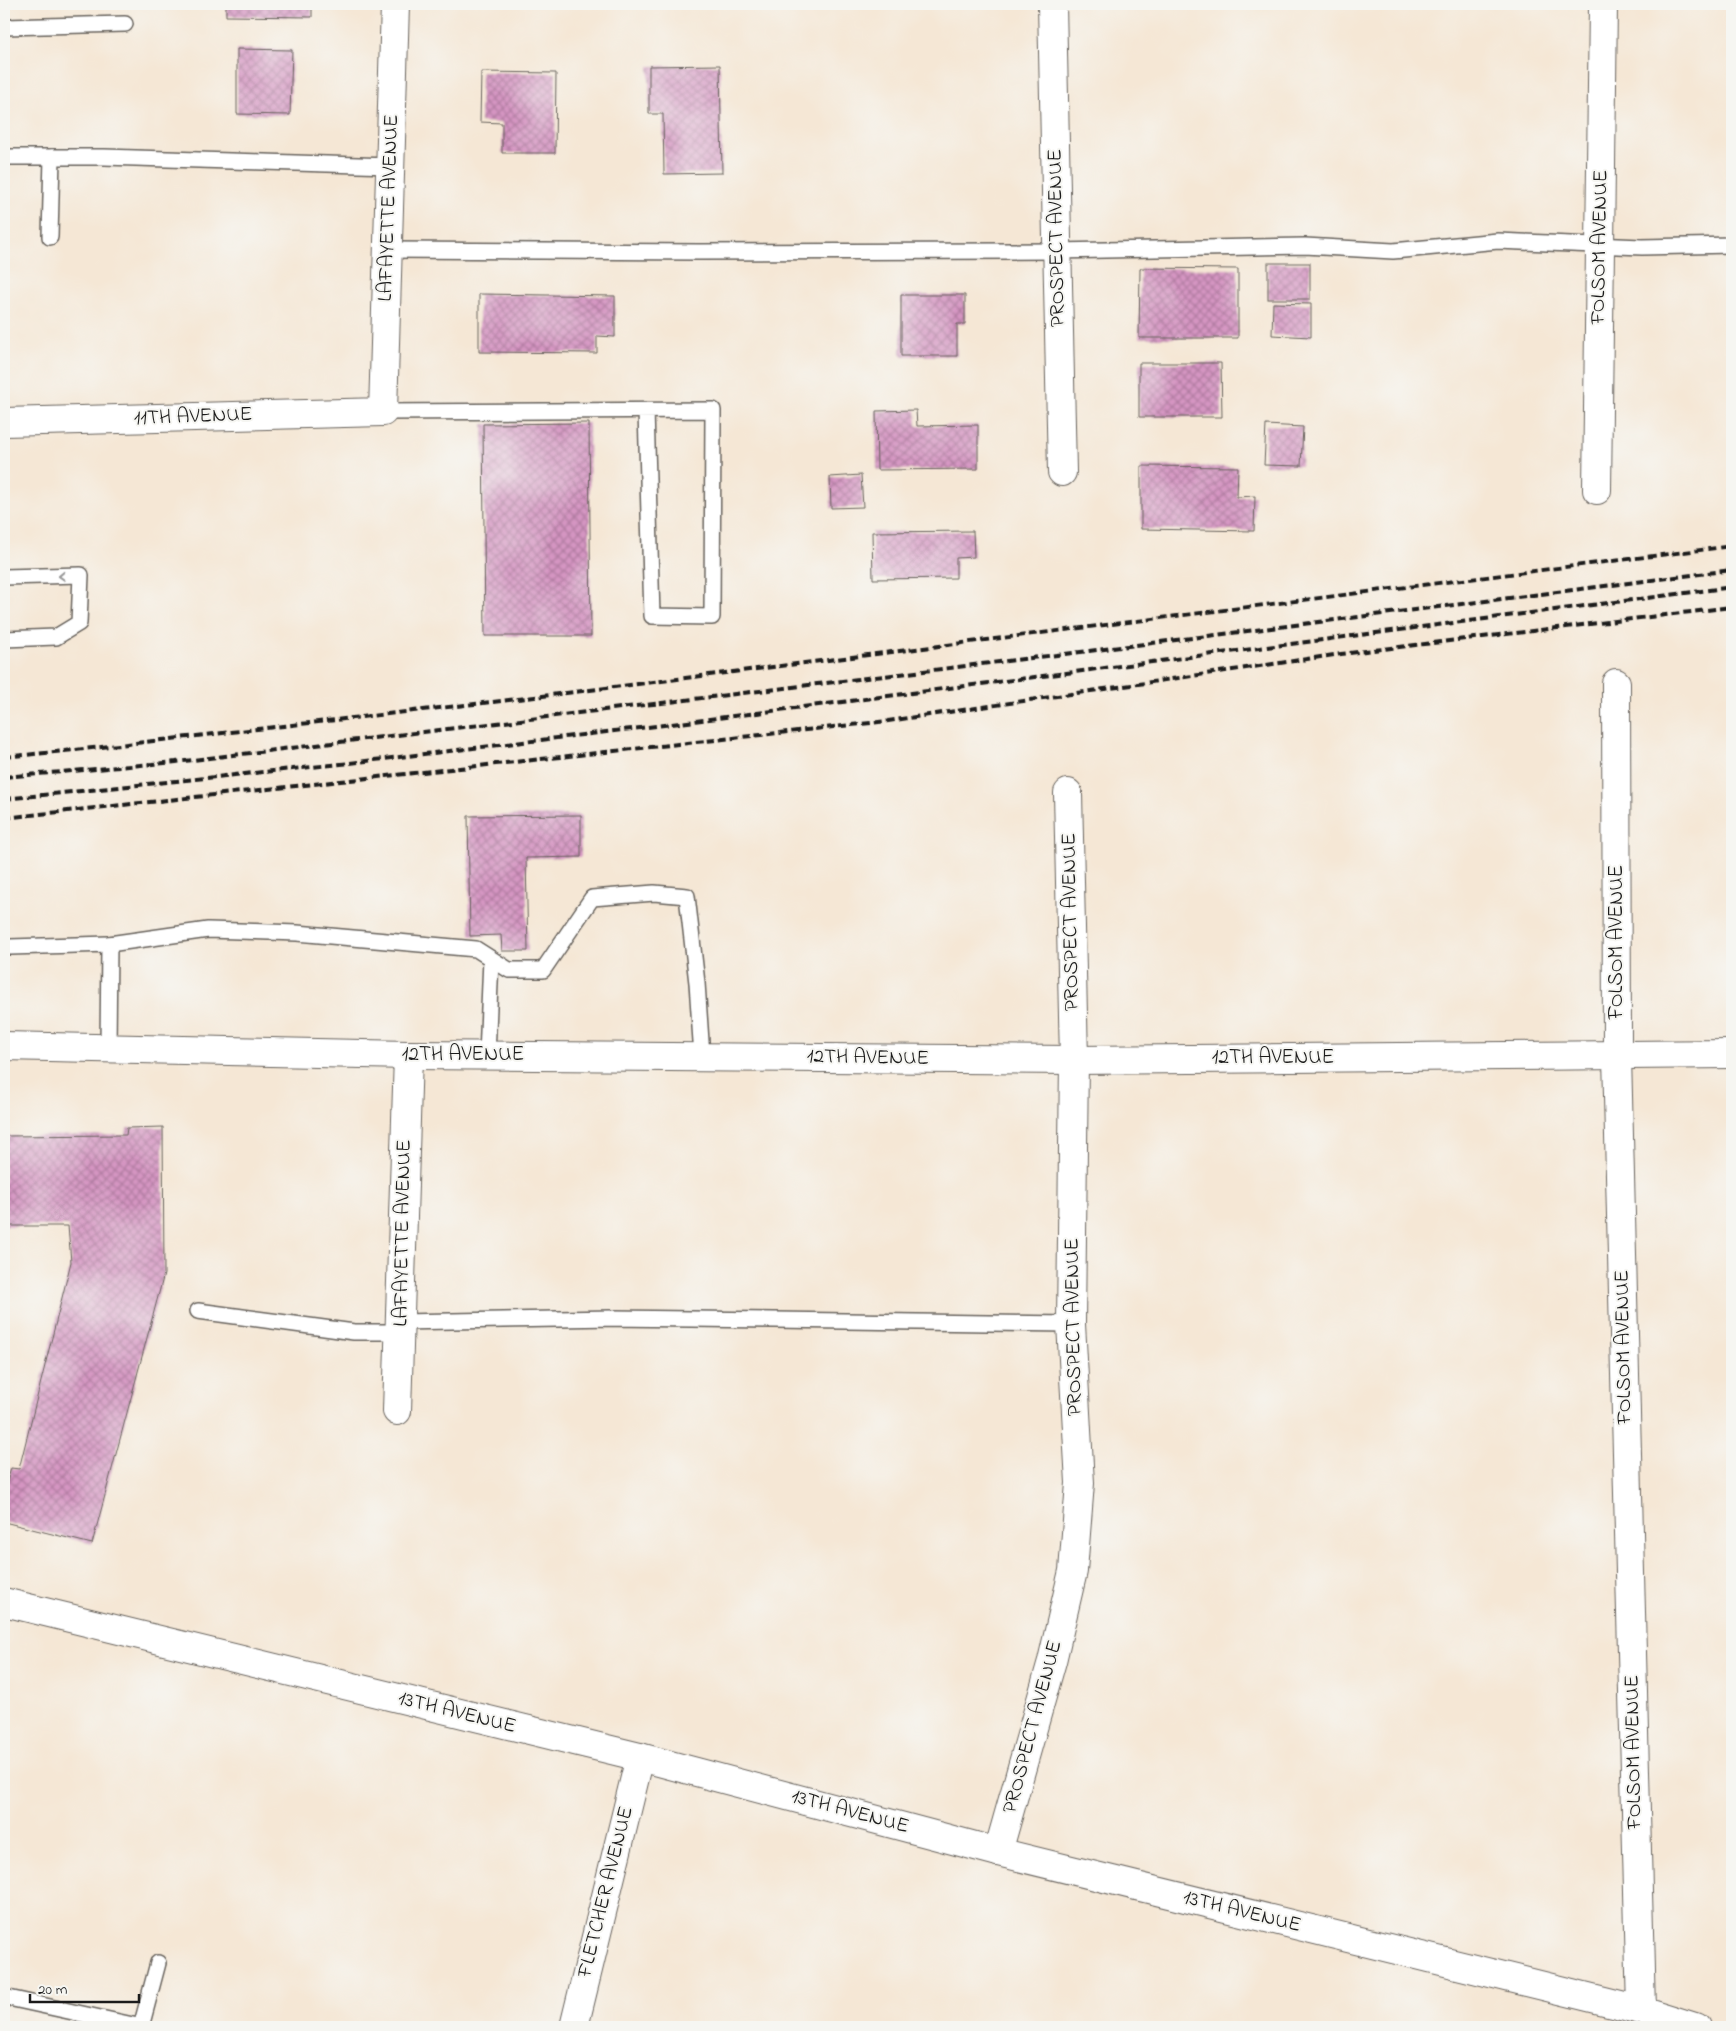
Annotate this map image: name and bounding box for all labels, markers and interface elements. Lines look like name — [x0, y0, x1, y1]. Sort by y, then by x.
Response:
street label: LAFAYETTE AVENUE — [371, 114, 407, 302]
street label: PROSPECT AVENUE — [1040, 149, 1074, 327]
street label: FOLSOM AVENUE — [1584, 170, 1616, 325]
street label: 11TH AVENUE — [133, 400, 253, 434]
one-way arrow — [58, 570, 66, 581]
street label: PROSPECT AVENUE — [1054, 833, 1088, 1011]
street label: FOLSOM AVENUE — [1602, 865, 1632, 1020]
street label: 12TH AVENUE — [402, 1040, 524, 1070]
street label: 12TH AVENUE — [807, 1042, 929, 1074]
street label: 12TH AVENUE — [1212, 1043, 1334, 1073]
street label: LAFAYETTE AVENUE — [386, 1139, 420, 1327]
street label: PROSPECT AVENUE — [1057, 1238, 1091, 1416]
street label: FOLSOM AVENUE — [1608, 1270, 1640, 1425]
street label: PROSPECT AVENUE — [995, 1637, 1071, 1817]
street label: FOLSOM AVENUE — [1618, 1675, 1650, 1830]
street label: 13TH AVENUE — [395, 1684, 519, 1742]
street label: 13TH AVENUE — [788, 1782, 912, 1842]
street label: FLETCHER AVENUE — [570, 1803, 642, 1982]
street label: 13TH AVENUE — [1180, 1883, 1304, 1941]
scale bar — [30, 1971, 139, 2003]
text: 20 m — [38, 1979, 68, 2001]

